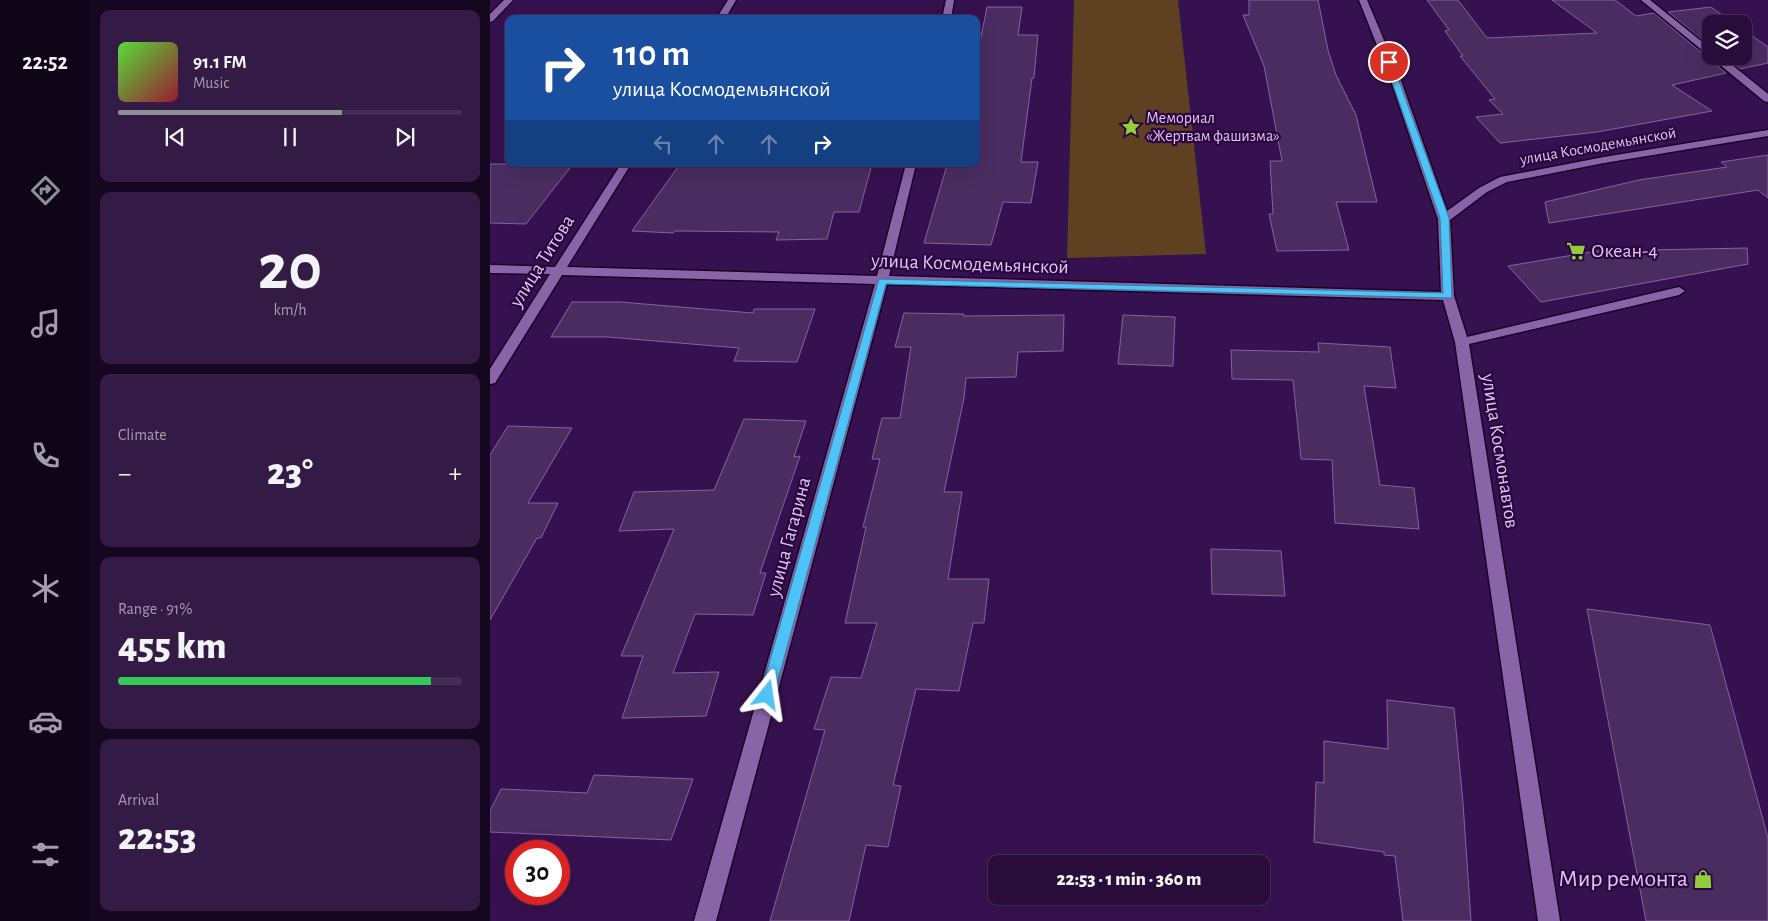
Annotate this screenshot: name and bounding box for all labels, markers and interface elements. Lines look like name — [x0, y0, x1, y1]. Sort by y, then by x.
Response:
map controls — [1702, 15, 1752, 65]
button: layers — [1702, 15, 1752, 65]
icon: right — [530, 35, 595, 100]
text: 110 m — [613, 37, 690, 72]
pin — [1368, 41, 1410, 83]
icon: arrive — [1375, 48, 1403, 76]
text: 22:52 — [22, 51, 68, 73]
text: 91.1 FM — [193, 53, 247, 72]
text: Music — [193, 75, 229, 91]
text: улица Космодемьянской — [613, 78, 831, 100]
place label: Мемориал «Жертвам фашизма» — [1146, 110, 1280, 144]
place icon: Мемориал «Жертвам фашизма» — [1120, 116, 1142, 138]
icon: previous — [161, 123, 189, 151]
icon: pause — [276, 123, 304, 151]
icon: next — [391, 123, 419, 151]
street label: улица Космодемьянской — [1518, 124, 1677, 169]
icon: left — [649, 130, 677, 158]
icon: ahead — [702, 130, 730, 158]
icon: ahead — [755, 130, 783, 158]
icon: right — [808, 130, 836, 158]
icon: directions — [28, 173, 63, 208]
street label: улица Титова — [505, 211, 578, 311]
text: 20 — [258, 236, 322, 301]
supermarket icon: Океан-4 — [1565, 240, 1587, 262]
place label: Океан-4 — [1591, 241, 1658, 261]
street label: улица Космодемьянской — [870, 251, 1069, 277]
text: km/h — [273, 302, 307, 318]
icon: music — [28, 306, 63, 341]
street label: улица Космонавтов — [1478, 371, 1522, 530]
text: Climate — [118, 427, 167, 443]
icon: phone — [28, 438, 63, 473]
text: 23° — [267, 454, 313, 492]
text: − — [118, 460, 131, 488]
text: + — [449, 460, 462, 488]
street label: улица Гагарина — [763, 475, 815, 600]
icon: climate — [28, 571, 63, 606]
text: Range · 91% — [118, 601, 192, 617]
text: 455 km — [118, 628, 227, 666]
position arrow — [740, 668, 792, 720]
icon: car — [28, 704, 63, 739]
text: Arrival — [118, 792, 159, 808]
text: 22:53 — [118, 819, 196, 857]
icon: filters — [28, 837, 63, 872]
speed limit sign: 30 — [505, 840, 570, 905]
place label: Мир ремонта — [1558, 867, 1688, 891]
shop icon: Мир ремонта — [1692, 868, 1714, 890]
text: 22:53 · 1 min · 360 m — [1057, 870, 1202, 889]

